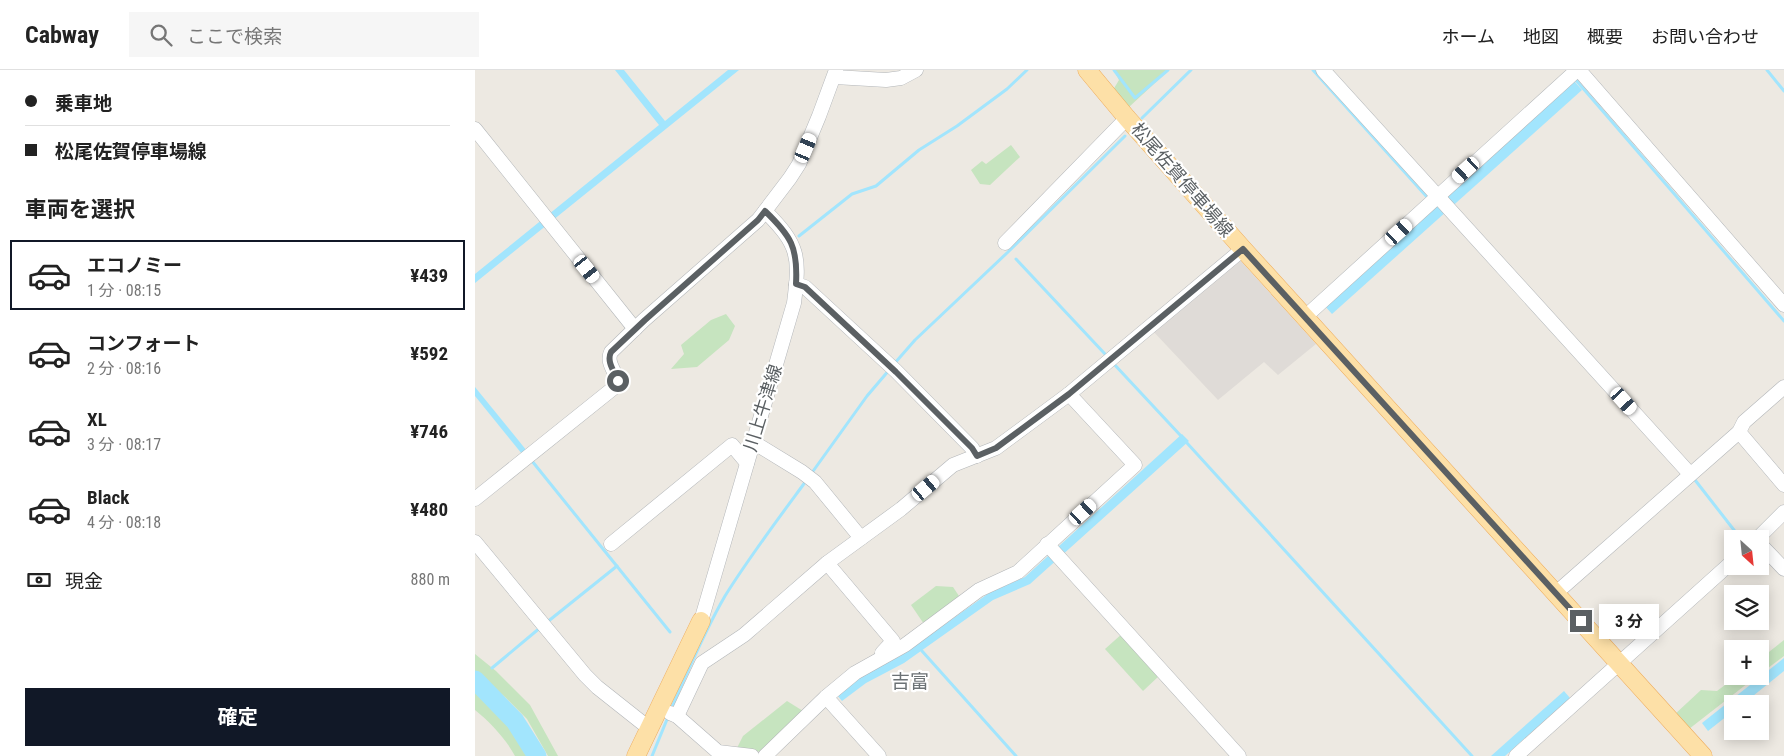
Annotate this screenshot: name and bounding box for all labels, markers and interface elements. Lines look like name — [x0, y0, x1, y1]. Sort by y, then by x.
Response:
search box — [129, 12, 479, 57]
text: Cabway — [25, 21, 99, 49]
icon: search — [147, 21, 175, 49]
text: ここで検索 — [187, 25, 282, 48]
text: ホーム — [1442, 26, 1495, 47]
text: 地図 — [1523, 26, 1559, 47]
text: 概要 — [1587, 26, 1623, 47]
text: お問い合わせ — [1651, 26, 1759, 47]
text: 乗車地 — [55, 92, 112, 115]
street label: 松尾佐賀停車場線 — [1127, 118, 1238, 241]
car — [793, 131, 818, 165]
text: 松尾佐賀停車場線 — [55, 140, 207, 163]
car — [1449, 154, 1482, 186]
text: 車両を選択 — [25, 197, 135, 222]
car — [1382, 216, 1415, 248]
icon: car — [27, 253, 72, 298]
car — [571, 253, 602, 285]
text: エコノミー — [87, 254, 182, 277]
text: ¥439 — [410, 264, 448, 287]
text: 1 分 · 08:15 — [87, 281, 161, 300]
icon: car — [27, 331, 72, 376]
text: コンフォート — [87, 332, 200, 355]
text: ¥592 — [410, 342, 448, 365]
text: 2 分 · 08:16 — [87, 359, 161, 378]
street label: 川上牛津線 — [739, 362, 786, 454]
route start — [607, 370, 629, 392]
car — [1608, 385, 1639, 417]
text: XL — [87, 408, 107, 431]
icon: car — [27, 409, 72, 454]
text: ¥746 — [410, 420, 448, 443]
text: 3 分 · 08:17 — [87, 435, 161, 454]
car — [909, 473, 942, 503]
text: Black — [87, 486, 129, 509]
icon: car — [27, 487, 72, 532]
car — [1066, 496, 1099, 528]
text: ¥480 — [410, 498, 448, 521]
text: 4 分 · 08:18 — [87, 513, 161, 532]
north arrow — [1724, 530, 1769, 575]
map controls — [1724, 530, 1769, 740]
icon: cash — [25, 566, 53, 594]
text: 現金 — [65, 570, 103, 593]
text: 880 m — [411, 570, 450, 589]
button: layers — [1724, 585, 1769, 630]
callout: 3 分 — [1599, 604, 1659, 638]
route end — [1570, 610, 1592, 632]
text: 3 分 — [1615, 612, 1643, 631]
button: + — [1724, 640, 1769, 685]
district label: 吉富 — [891, 670, 929, 693]
button: 確定 — [25, 688, 450, 746]
button: − — [1724, 695, 1769, 740]

